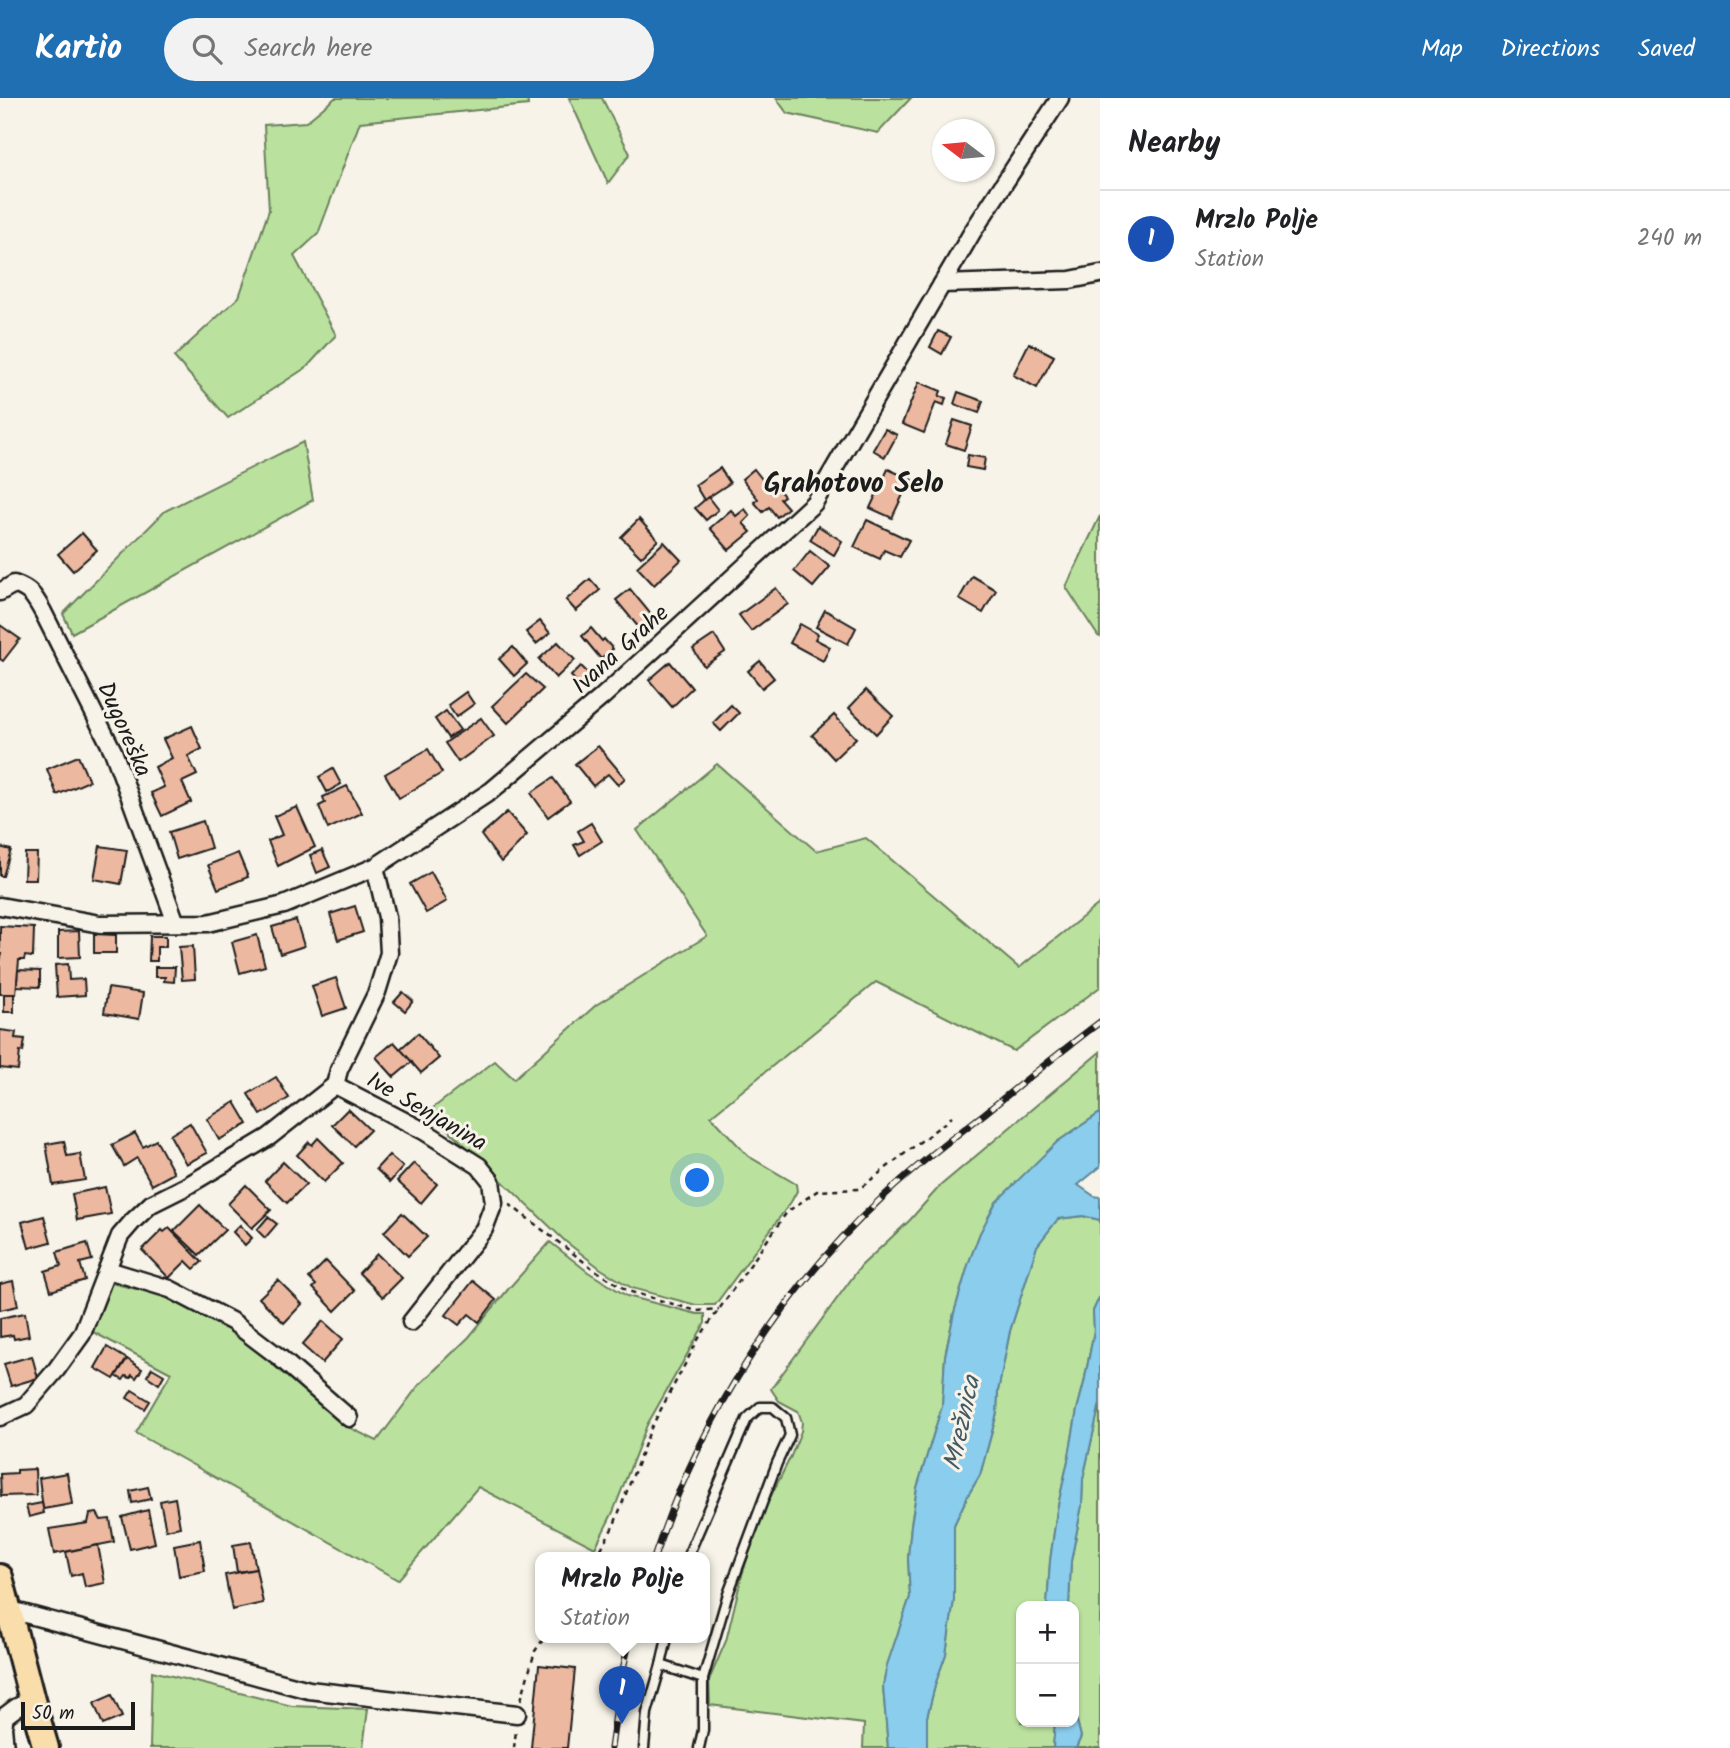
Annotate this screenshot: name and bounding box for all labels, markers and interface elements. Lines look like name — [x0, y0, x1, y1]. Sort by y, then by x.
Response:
search box — [164, 18, 654, 81]
text: Kartio — [35, 23, 122, 76]
text: Search here — [244, 28, 372, 70]
icon: search — [188, 30, 226, 68]
text: Map — [1421, 30, 1463, 69]
text: Directions — [1501, 30, 1600, 69]
text: Saved — [1638, 30, 1695, 69]
north arrow — [932, 119, 995, 182]
text: Nearby — [1128, 120, 1220, 168]
text: Mrzlo Polje — [1195, 200, 1318, 242]
text: 1 — [1148, 221, 1154, 257]
text: 240 m — [1637, 221, 1702, 257]
text: Station — [1195, 242, 1264, 278]
district label: Grahotovo Selo — [764, 462, 944, 507]
street label: Ivana Grahe — [563, 595, 679, 705]
street label: Dugoreška — [85, 676, 162, 784]
street label: Ive Senjanina — [358, 1062, 494, 1163]
your location — [680, 1163, 714, 1197]
water label: Mrežnica — [932, 1370, 994, 1475]
popup — [535, 1552, 710, 1643]
text: Mrzlo Polje — [561, 1559, 684, 1601]
text: Station — [561, 1601, 630, 1637]
map controls — [1016, 1601, 1079, 1727]
button: + — [1016, 1601, 1079, 1664]
button: − — [1016, 1664, 1079, 1727]
pin: 1 — [599, 1666, 645, 1724]
scale bar — [21, 1699, 135, 1731]
text: 50 m — [32, 1699, 74, 1729]

